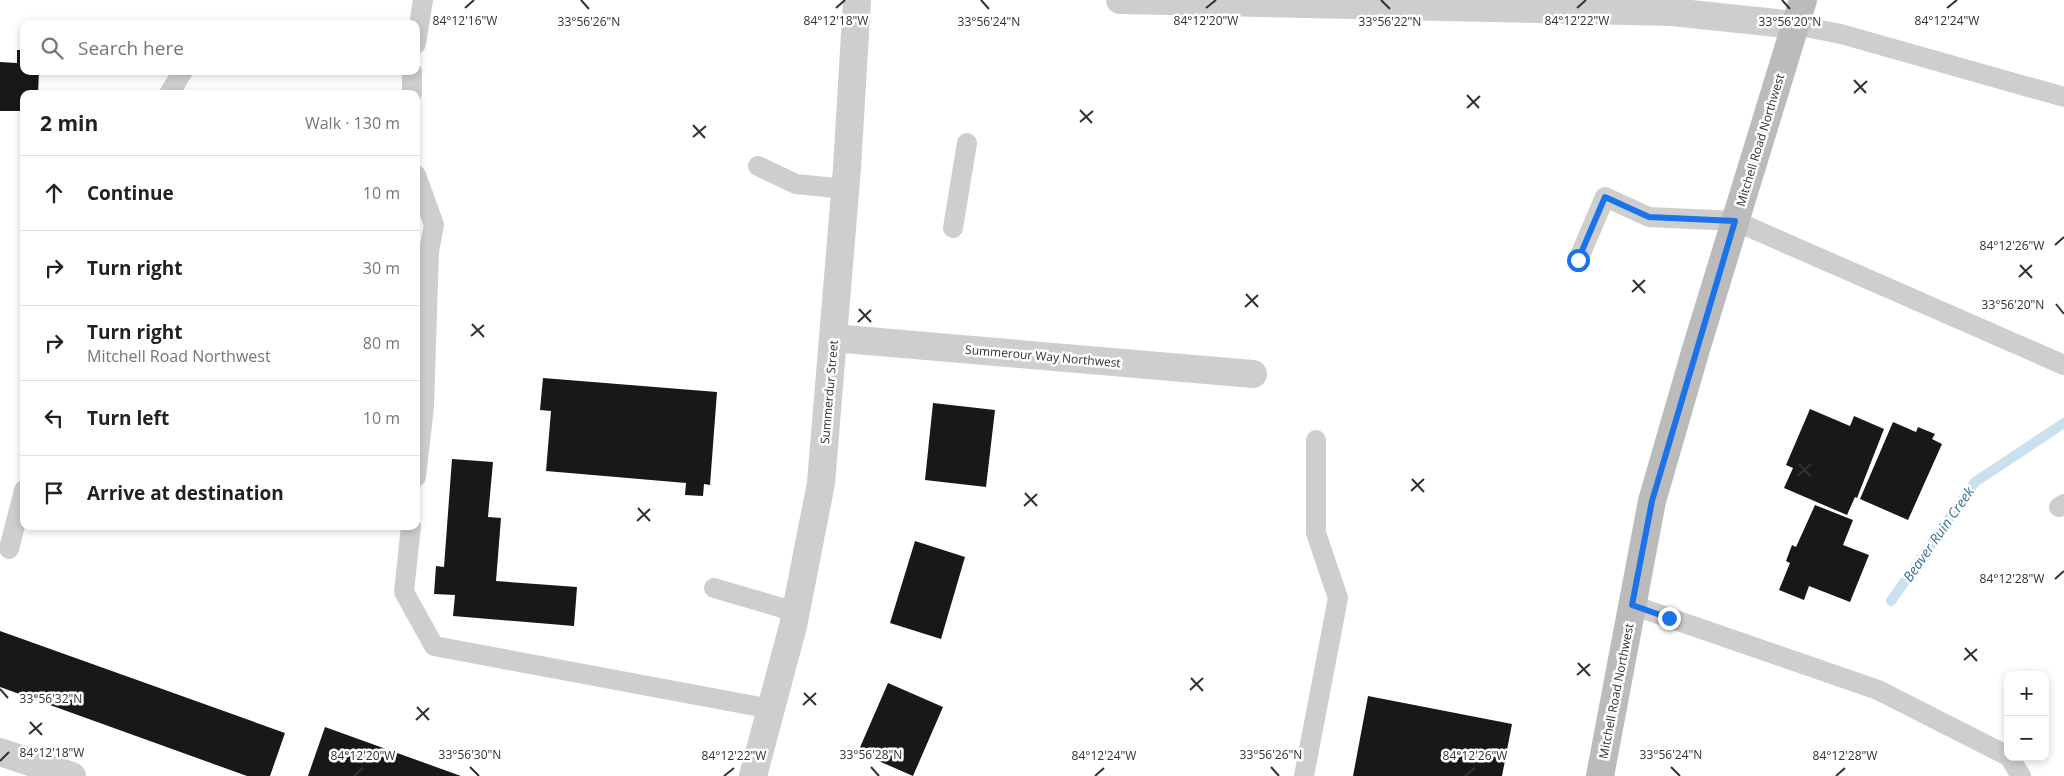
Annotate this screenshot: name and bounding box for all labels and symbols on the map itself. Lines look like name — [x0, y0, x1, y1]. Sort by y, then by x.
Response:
text: 84°12'16"W — [433, 12, 497, 29]
text: 84°12'18"W — [804, 12, 868, 29]
text: 84°12'20"W — [1174, 12, 1238, 29]
text: 84°12'22"W — [1545, 12, 1609, 29]
text: 84°12'24"W — [1915, 12, 1979, 29]
text: 33°56'26"N — [558, 13, 620, 30]
text: 33°56'24"N — [958, 13, 1020, 30]
text: 33°56'22"N — [1359, 13, 1421, 30]
text: 33°56'20"N — [1759, 13, 1821, 30]
street label: Mitchell Road Northwest — [1732, 72, 1788, 208]
text: 84°12'26"W — [1980, 237, 2044, 254]
route start — [1567, 249, 1590, 272]
text: 33°56'20"N — [1982, 296, 2044, 313]
street label: Summerdur Street — [816, 339, 842, 445]
street label: Summerour Way Northwest — [965, 341, 1121, 371]
water label: Beaver Ruin Creek — [1898, 482, 1978, 585]
text: 84°12'28"W — [1980, 570, 2044, 587]
route end — [1658, 607, 1681, 630]
street label: Mitchell Road Northwest — [1595, 622, 1637, 760]
text: 33°56'32"N — [20, 690, 82, 707]
text: 84°12'18"W — [20, 744, 84, 761]
text: 33°56'30"N — [439, 746, 501, 763]
text: 33°56'28"N — [840, 746, 902, 763]
text: 33°56'26"N — [1240, 746, 1302, 763]
text: 33°56'24"N — [1640, 746, 1702, 763]
text: 84°12'20"W — [331, 747, 395, 764]
text: 84°12'22"W — [702, 747, 766, 764]
text: 84°12'24"W — [1072, 747, 1136, 764]
text: 84°12'26"W — [1443, 747, 1507, 764]
text: 84°12'28"W — [1813, 747, 1877, 764]

